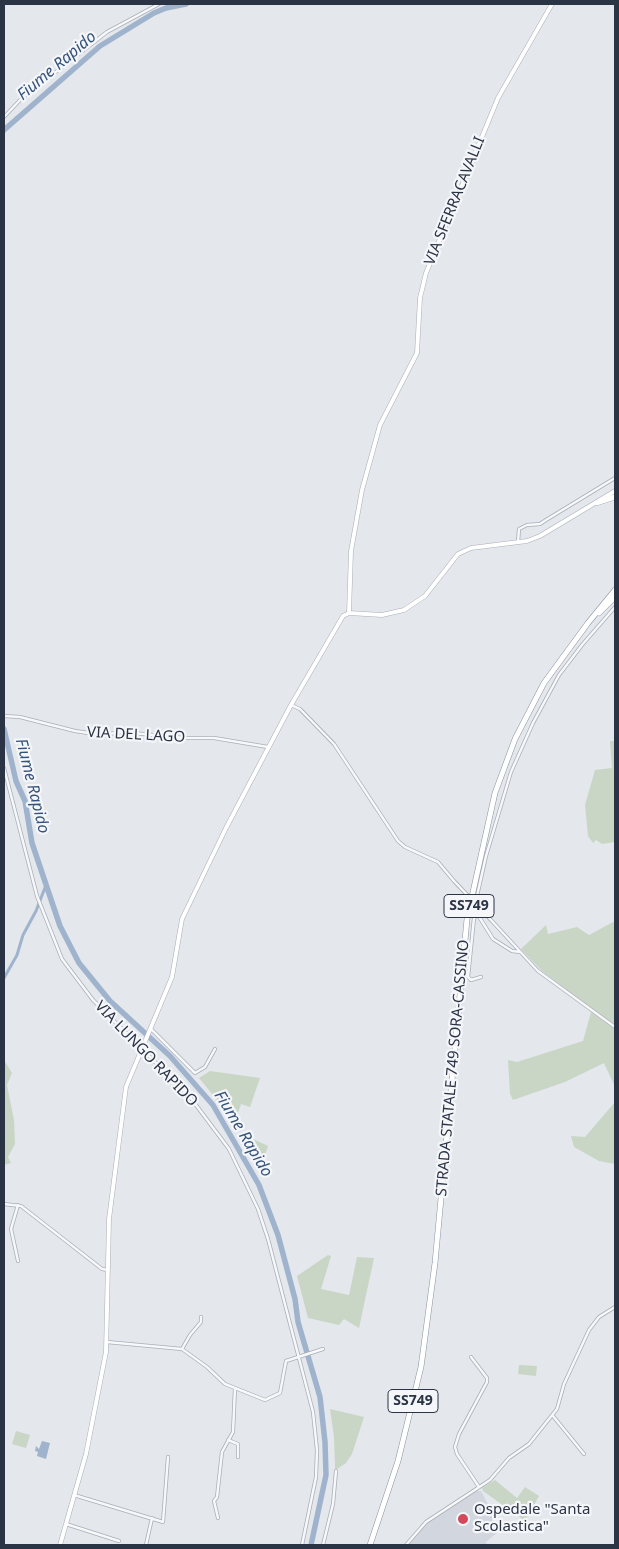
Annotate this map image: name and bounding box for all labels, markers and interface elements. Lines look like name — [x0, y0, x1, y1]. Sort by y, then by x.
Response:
water label: Fiume Rapido — [14, 27, 100, 105]
street label: VIA SFERRACAVALLI — [421, 134, 489, 268]
street label: VIA DEL LAGO — [86, 723, 186, 747]
water label: Fiume Rapido — [11, 737, 53, 835]
road number: SS749 — [444, 894, 494, 918]
street label: STRADA STATALE 749 SORA-CASSINO — [433, 939, 473, 1197]
street label: VIA LUNGO RAPIDO — [91, 997, 201, 1111]
water label: Fiume Rapido — [210, 1087, 276, 1181]
road number: SS749 — [388, 1390, 438, 1412]
place label: Ospedale "Santa Scolastica" — [474, 1501, 590, 1536]
marker: Ospedale "Santa Scolastica" — [456, 1512, 470, 1526]

